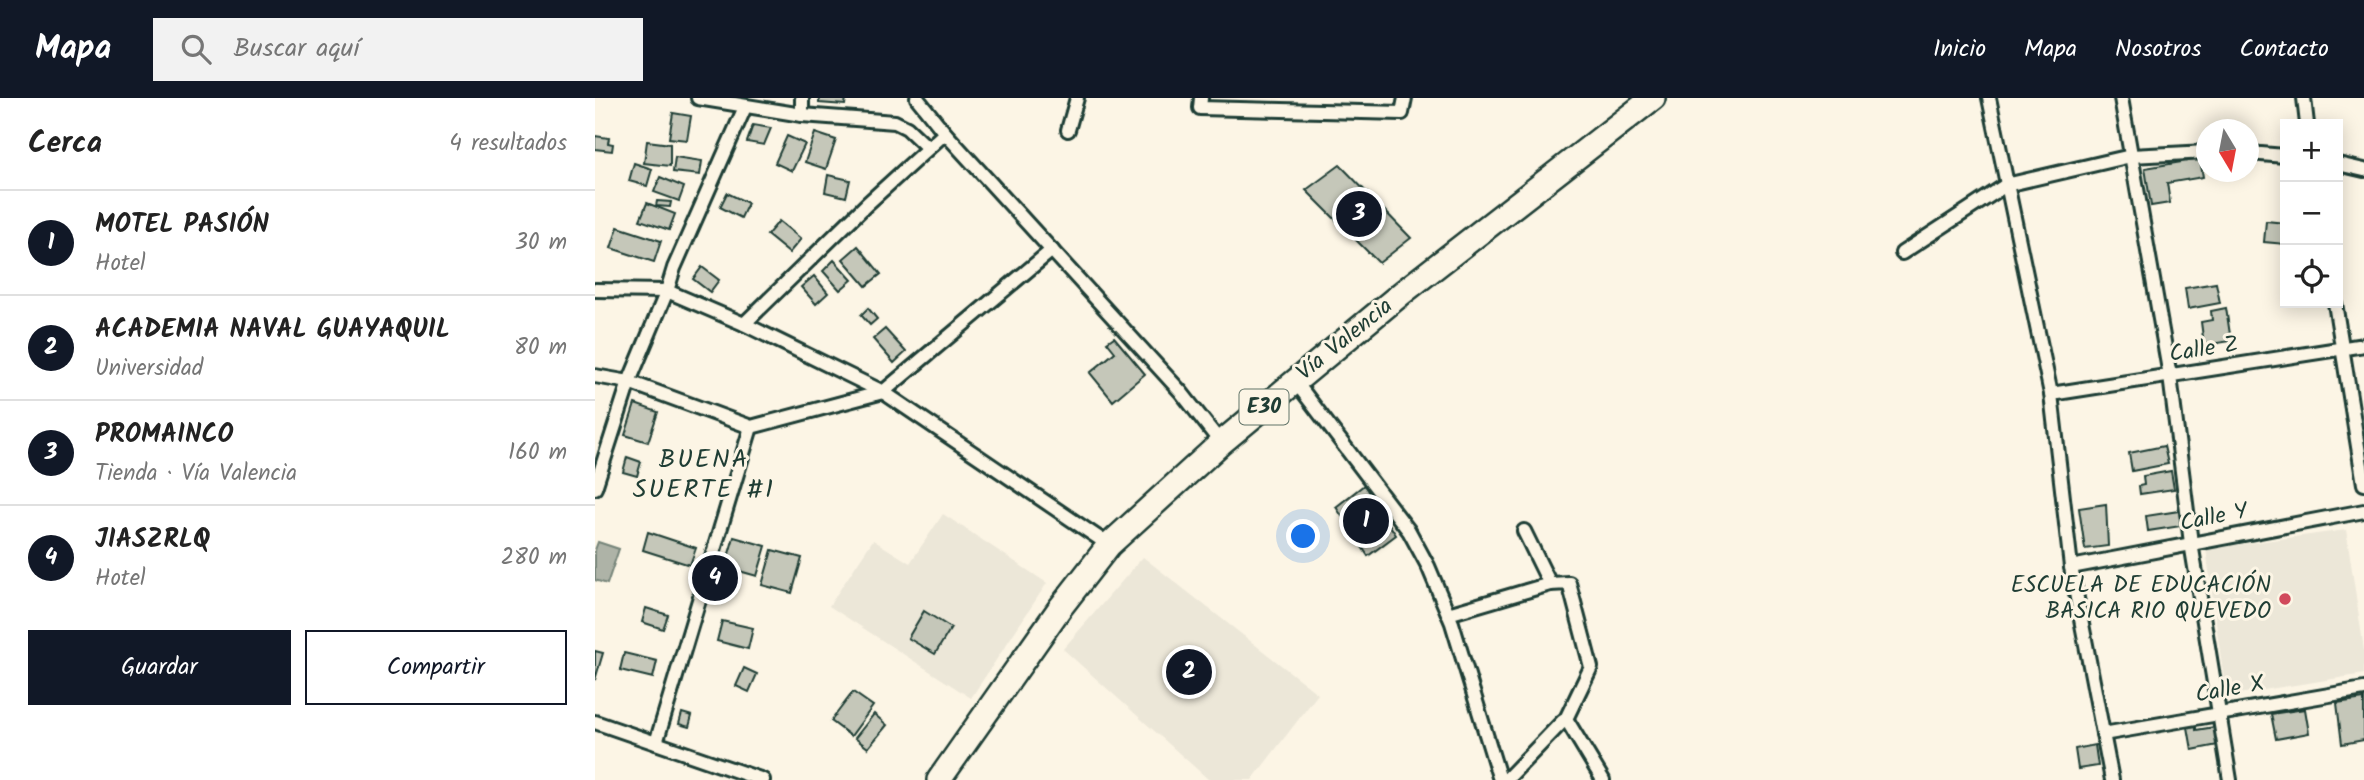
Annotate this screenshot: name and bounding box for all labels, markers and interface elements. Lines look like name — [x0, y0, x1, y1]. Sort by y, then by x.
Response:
search box — [153, 18, 643, 81]
text: Mapa — [35, 23, 111, 76]
text: Buscar aquí — [233, 28, 360, 70]
icon: search — [177, 30, 215, 68]
text: Inicio — [1933, 30, 1986, 69]
text: Mapa — [2024, 30, 2077, 69]
text: Nosotros — [2115, 30, 2202, 69]
text: Contacto — [2240, 30, 2329, 69]
north arrow — [2196, 119, 2259, 182]
map controls — [2280, 119, 2343, 308]
button: + — [2280, 119, 2343, 182]
text: Cerca — [28, 120, 102, 168]
text: 4 resultados — [449, 126, 567, 162]
button: − — [2280, 182, 2343, 245]
pin: 3 — [1336, 188, 1382, 240]
text: MOTEL PASIÓN — [95, 204, 269, 246]
text: 1 — [48, 225, 54, 261]
text: 30 m — [515, 225, 567, 261]
button: locate — [2280, 245, 2343, 308]
text: Hotel — [95, 246, 146, 282]
street label: Vía Valencia — [1289, 290, 1401, 390]
text: ACADEMIA NAVAL GUAYAQUIL — [95, 309, 450, 351]
street label: Calle Z — [2167, 327, 2241, 373]
text: 2 — [44, 330, 58, 366]
text: 80 m — [514, 330, 567, 366]
text: Universidad — [95, 351, 203, 387]
road number: E30 — [1239, 390, 1289, 424]
text: PROMAINCO — [95, 414, 234, 456]
text: 3 — [45, 435, 57, 471]
text: 160 m — [508, 435, 567, 471]
district label: BUENA SUERTE #1 — [633, 439, 775, 511]
text: Tienda · Vía Valencia — [95, 456, 297, 492]
street label: Calle Y — [2177, 494, 2252, 542]
pin: 1 — [1343, 495, 1389, 547]
text: JIASZRLQ — [95, 519, 210, 561]
your location — [1286, 519, 1320, 553]
text: 4 — [45, 540, 57, 576]
text: 280 m — [501, 540, 567, 576]
pin: 4 — [692, 552, 738, 604]
text: Hotel — [95, 561, 146, 597]
place label: ESCUELA DE EDUCACIÓN BASICA RIO QUEVEDO — [2011, 568, 2271, 630]
marker: ESCUELA DE EDUCACIÓN BASICA RIO QUEVEDO — [2277, 591, 2293, 607]
button: Guardar — [28, 630, 291, 705]
button: Compartir — [305, 630, 567, 705]
pin: 2 — [1166, 646, 1212, 698]
street label: Calle X — [2193, 666, 2268, 714]

